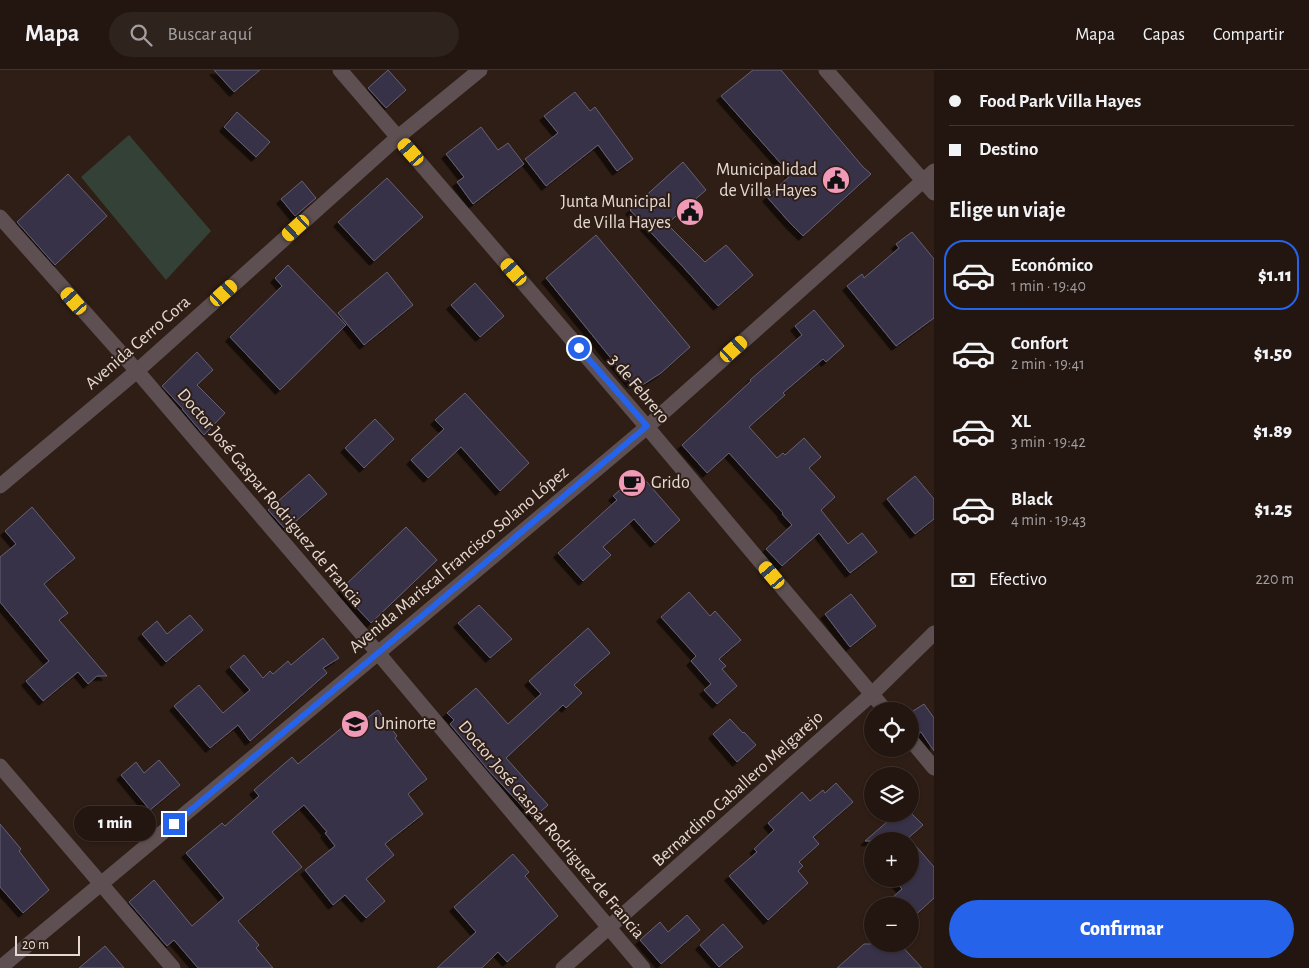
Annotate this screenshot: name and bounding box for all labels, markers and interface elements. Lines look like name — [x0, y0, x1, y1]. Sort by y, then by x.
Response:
search box — [109, 12, 459, 57]
icon: search — [127, 21, 155, 49]
text: Mapa — [25, 22, 79, 46]
text: Buscar aquí — [167, 25, 252, 44]
text: Mapa — [1075, 26, 1115, 44]
text: Capas — [1143, 26, 1185, 44]
text: Compartir — [1213, 26, 1284, 44]
text: Food Park Villa Hayes — [979, 92, 1141, 111]
car — [395, 136, 426, 168]
text: Destino — [979, 140, 1038, 159]
place label: Municipalidad de Villa Hayes — [716, 161, 817, 200]
public building icon: Municipalidad de Villa Hayes — [821, 165, 851, 195]
place label: Junta Municipal de Villa Hayes — [561, 193, 671, 232]
public building icon: Junta Municipal de Villa Hayes — [675, 197, 705, 227]
text: Elige un viaje — [949, 199, 1066, 221]
car — [279, 212, 312, 244]
icon: car — [951, 253, 996, 298]
car — [498, 256, 529, 288]
text: Económico — [1011, 256, 1093, 275]
text: $1.11 — [1258, 266, 1292, 285]
car — [207, 277, 240, 309]
text: 1 min · 19:40 — [1011, 278, 1086, 294]
car — [58, 285, 89, 317]
street label: Avenida Cerro Cora — [82, 293, 194, 393]
icon: car — [951, 331, 996, 376]
car — [717, 333, 750, 365]
text: Confort — [1011, 334, 1068, 353]
route start — [568, 337, 590, 359]
text: $1.50 — [1254, 344, 1292, 363]
street label: 3 de Febrero — [605, 351, 673, 427]
text: 2 min · 19:41 — [1011, 356, 1085, 372]
street label: Doctor José Gaspar Rodriguez de Francia — [174, 385, 366, 611]
icon: car — [951, 409, 996, 454]
text: XL — [1011, 412, 1031, 431]
text: $1.89 — [1253, 422, 1292, 441]
text: 3 min · 19:42 — [1011, 434, 1086, 450]
street label: Avenida Mariscal Francisco Solano López — [346, 463, 572, 657]
cafe icon: Grido — [617, 468, 647, 498]
place label: Grido — [651, 474, 690, 492]
icon: car — [951, 487, 996, 532]
text: Black — [1011, 490, 1053, 509]
text: $1.25 — [1255, 500, 1292, 519]
text: 4 min · 19:43 — [1011, 512, 1086, 528]
car — [756, 559, 787, 591]
icon: cash — [949, 566, 977, 594]
text: Efectivo — [989, 570, 1047, 589]
text: 220 m — [1256, 571, 1294, 587]
map controls — [864, 702, 919, 952]
button: locate — [864, 702, 919, 757]
street label: Bernardino Caballero Melgarejo — [649, 708, 827, 870]
school or university icon: Uninorte — [340, 709, 370, 739]
place label: Uninorte — [374, 715, 436, 733]
street label: Doctor José Gaspar Rodriguez de Francia — [455, 717, 647, 943]
button: layers — [864, 767, 919, 822]
callout: 1 min — [74, 806, 156, 842]
route end — [163, 813, 185, 835]
text: 1 min — [98, 815, 132, 831]
button: + — [864, 832, 919, 887]
button: − — [864, 897, 919, 952]
button: Confirmar — [949, 900, 1294, 958]
scale bar — [15, 933, 80, 956]
text: 20 m — [22, 938, 49, 952]

